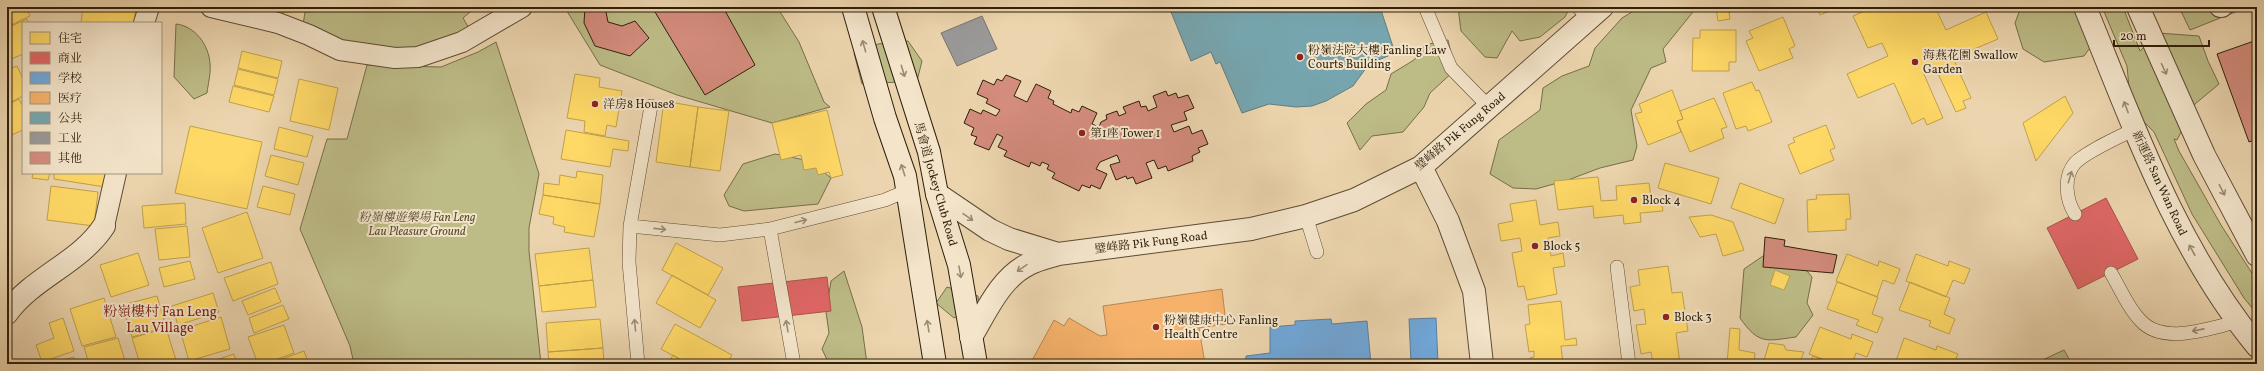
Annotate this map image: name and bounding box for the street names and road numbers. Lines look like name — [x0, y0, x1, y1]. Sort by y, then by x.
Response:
street label: 璧峰路 Pik Fung Road — [1412, 89, 1510, 174]
street label: 馬會道 Jockey Club Road — [910, 120, 961, 248]
street label: 新運路 San Wan Road — [2128, 128, 2191, 239]
street label: 璧峰路 Pik Fung Road — [1094, 228, 1209, 258]

